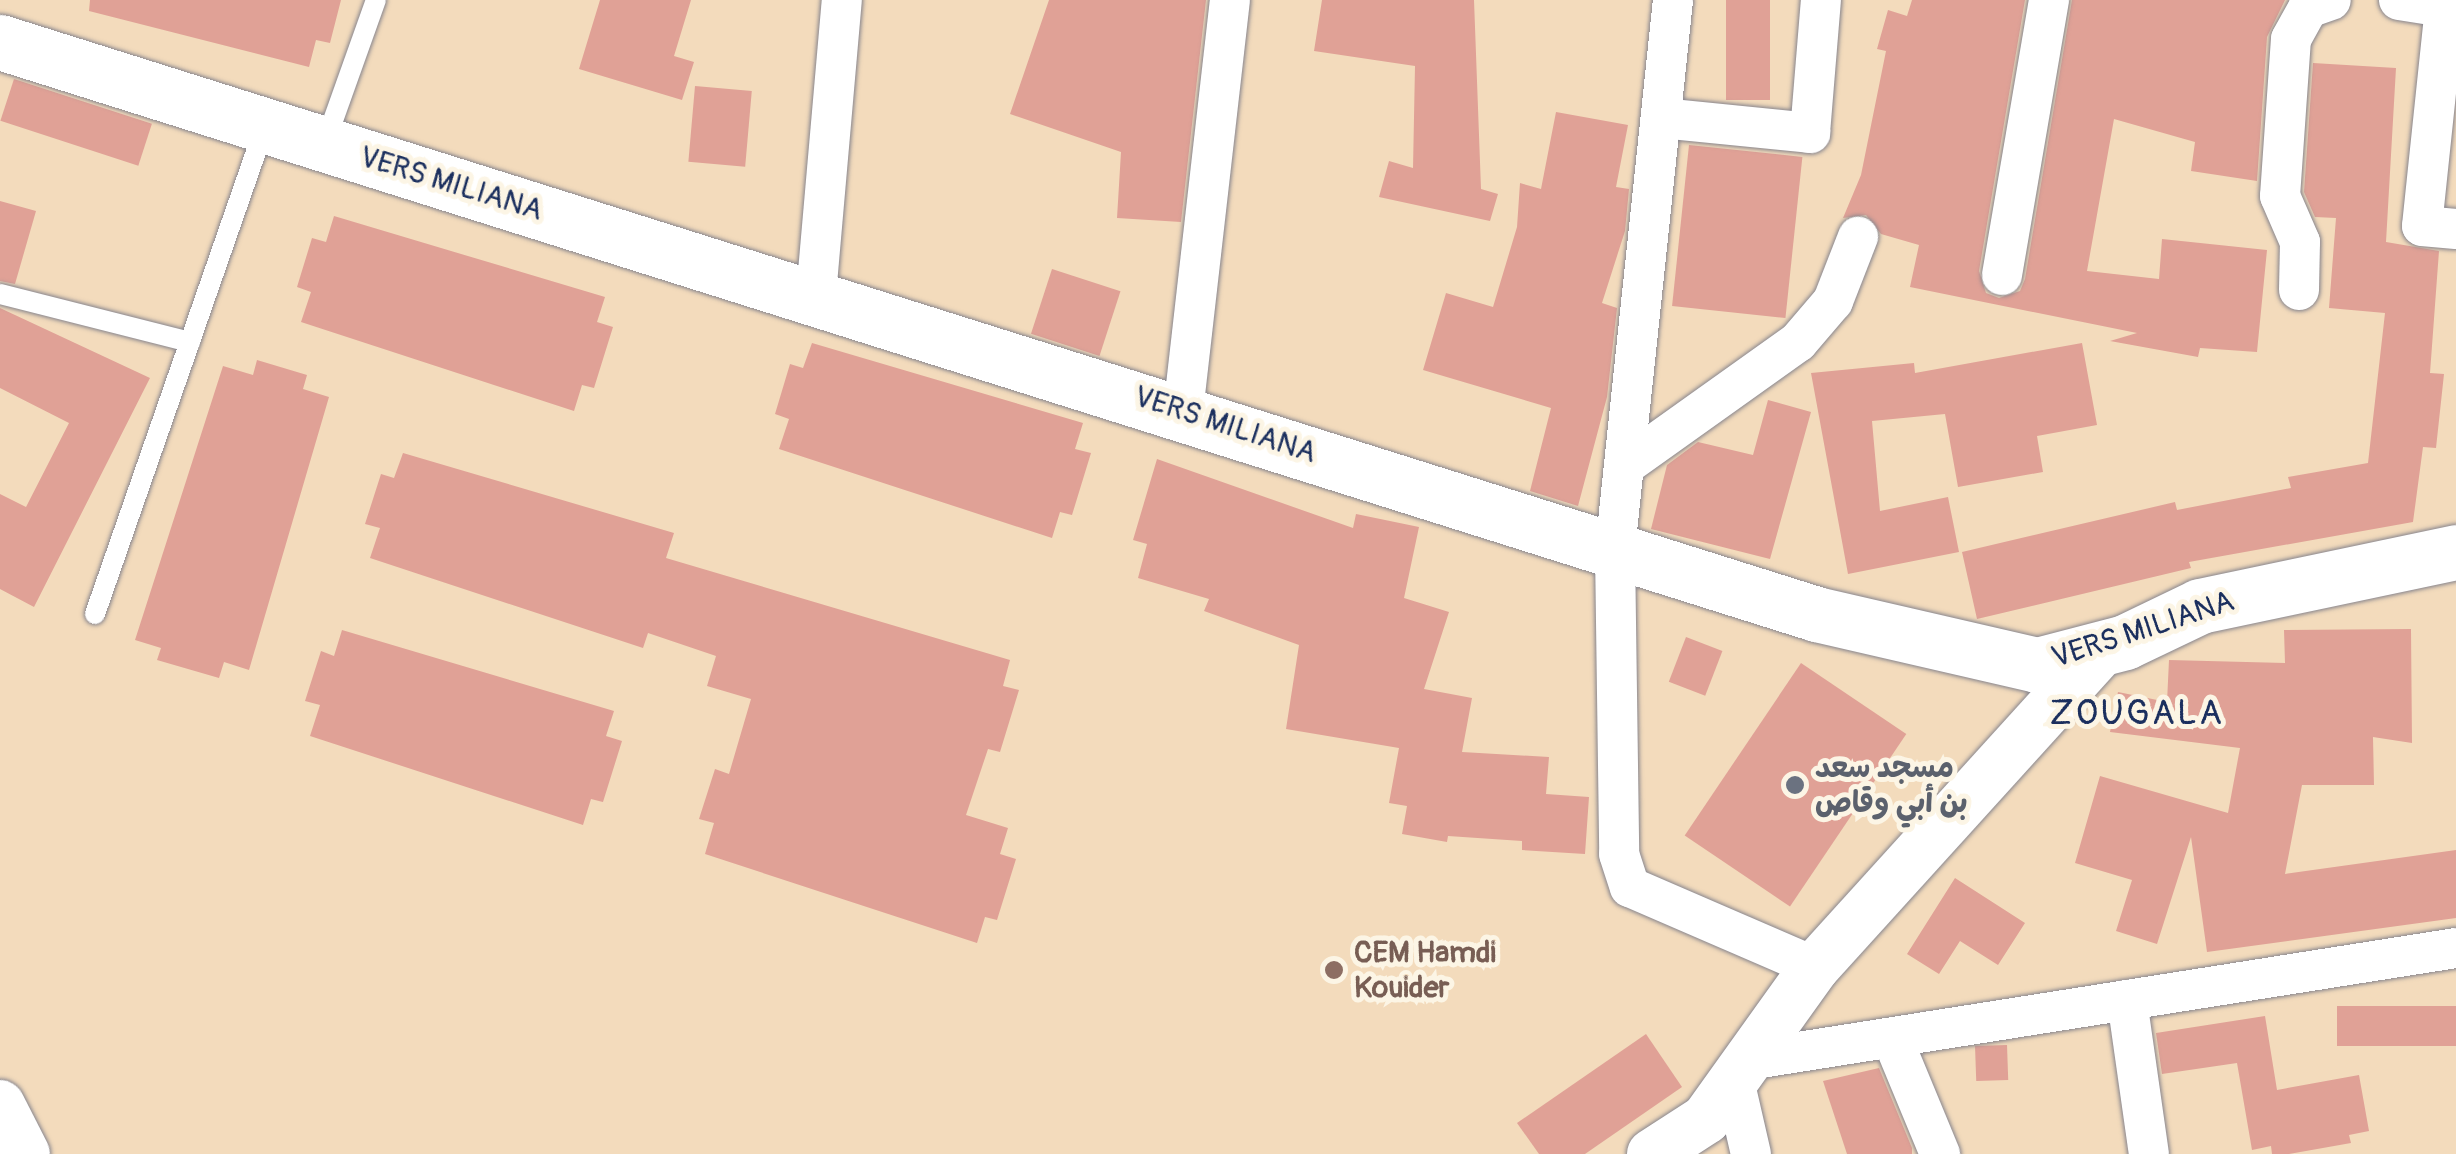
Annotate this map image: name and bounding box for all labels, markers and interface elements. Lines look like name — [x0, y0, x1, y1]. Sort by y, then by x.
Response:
street label: VERS MILIANA — [355, 139, 547, 229]
street label: VERS MILIANA — [1129, 379, 1321, 471]
street label: VERS MILIANA — [2047, 584, 2239, 676]
district label: ZOUGALA — [2049, 692, 2225, 734]
place label: مسجد سعد بن أبي وقاص — [1815, 750, 1968, 820]
marker: مسجد سعد بن أبي وقاص — [1784, 774, 1806, 796]
place label: CEM Hamdi Kouider — [1354, 935, 1496, 1006]
marker: CEM Hamdi Kouider — [1323, 959, 1345, 981]

